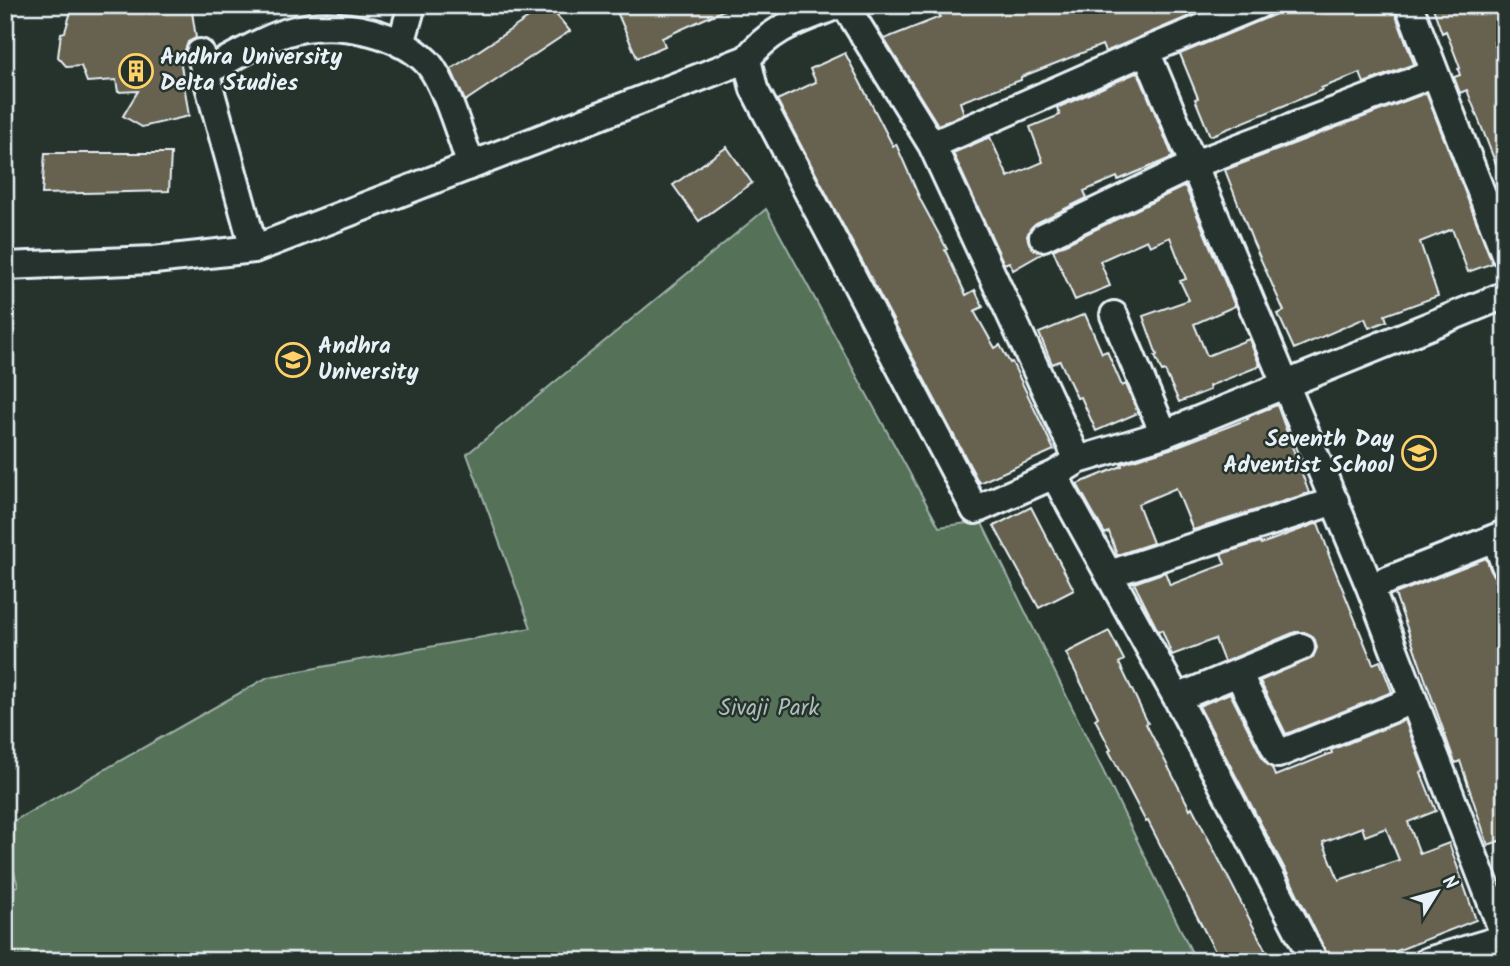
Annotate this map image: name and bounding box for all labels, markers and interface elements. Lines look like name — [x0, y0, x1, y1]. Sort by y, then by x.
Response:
place label: Andhra University Delta Studies — [160, 40, 342, 102]
building icon: Andhra University Delta Studies — [117, 52, 155, 90]
place label: Andhra University — [318, 329, 419, 391]
school or university icon: Andhra University — [274, 341, 312, 379]
place label: Seventh Day Adventist School — [1223, 422, 1395, 484]
school or university icon: Seventh Day Adventist School — [1400, 434, 1438, 472]
park label: Sivaji Park — [719, 691, 819, 727]
north arrow — [1402, 858, 1472, 928]
text: N — [1433, 869, 1465, 897]

